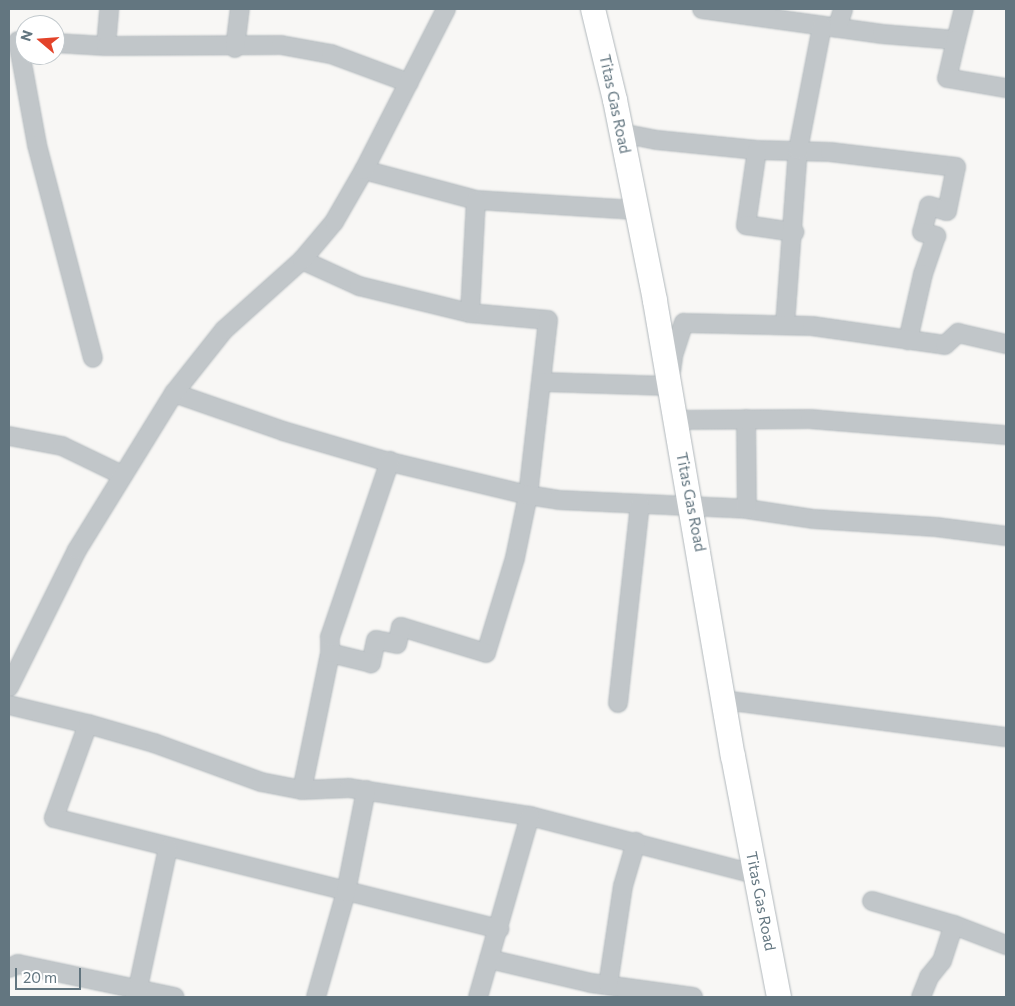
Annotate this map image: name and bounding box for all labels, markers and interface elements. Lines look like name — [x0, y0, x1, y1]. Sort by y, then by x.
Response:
north arrow — [15, 15, 65, 65]
text: N — [17, 28, 36, 43]
street label: Titas Gas Road — [596, 53, 634, 155]
street label: Titas Gas Road — [673, 451, 709, 553]
street label: Titas Gas Road — [743, 850, 779, 952]
scale bar — [18, 958, 84, 990]
text: 20 m — [23, 968, 57, 986]

